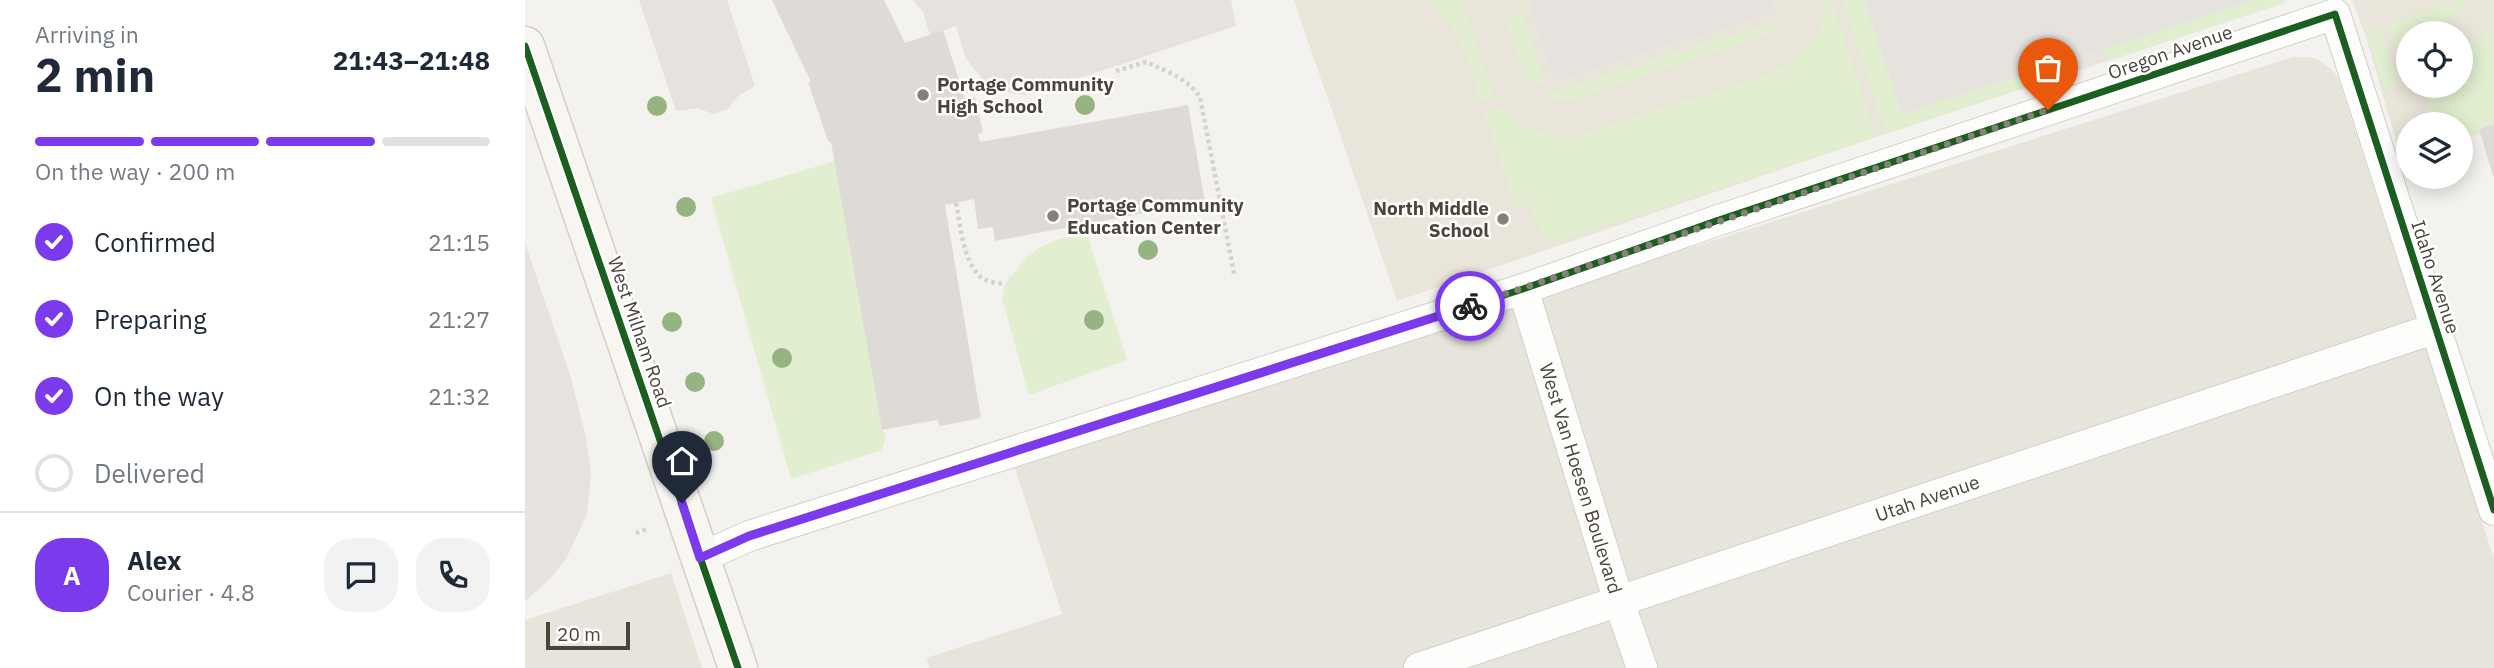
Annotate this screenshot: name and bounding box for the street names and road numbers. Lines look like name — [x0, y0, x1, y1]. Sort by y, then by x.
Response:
street label: Oregon Avenue — [2105, 19, 2235, 85]
street label: Idaho Avenue — [2406, 217, 2466, 337]
street label: West Milham Road — [603, 253, 677, 411]
street label: West Van Hoesen Boulevard — [1534, 360, 1628, 596]
street label: Utah Avenue — [1872, 469, 1983, 527]

